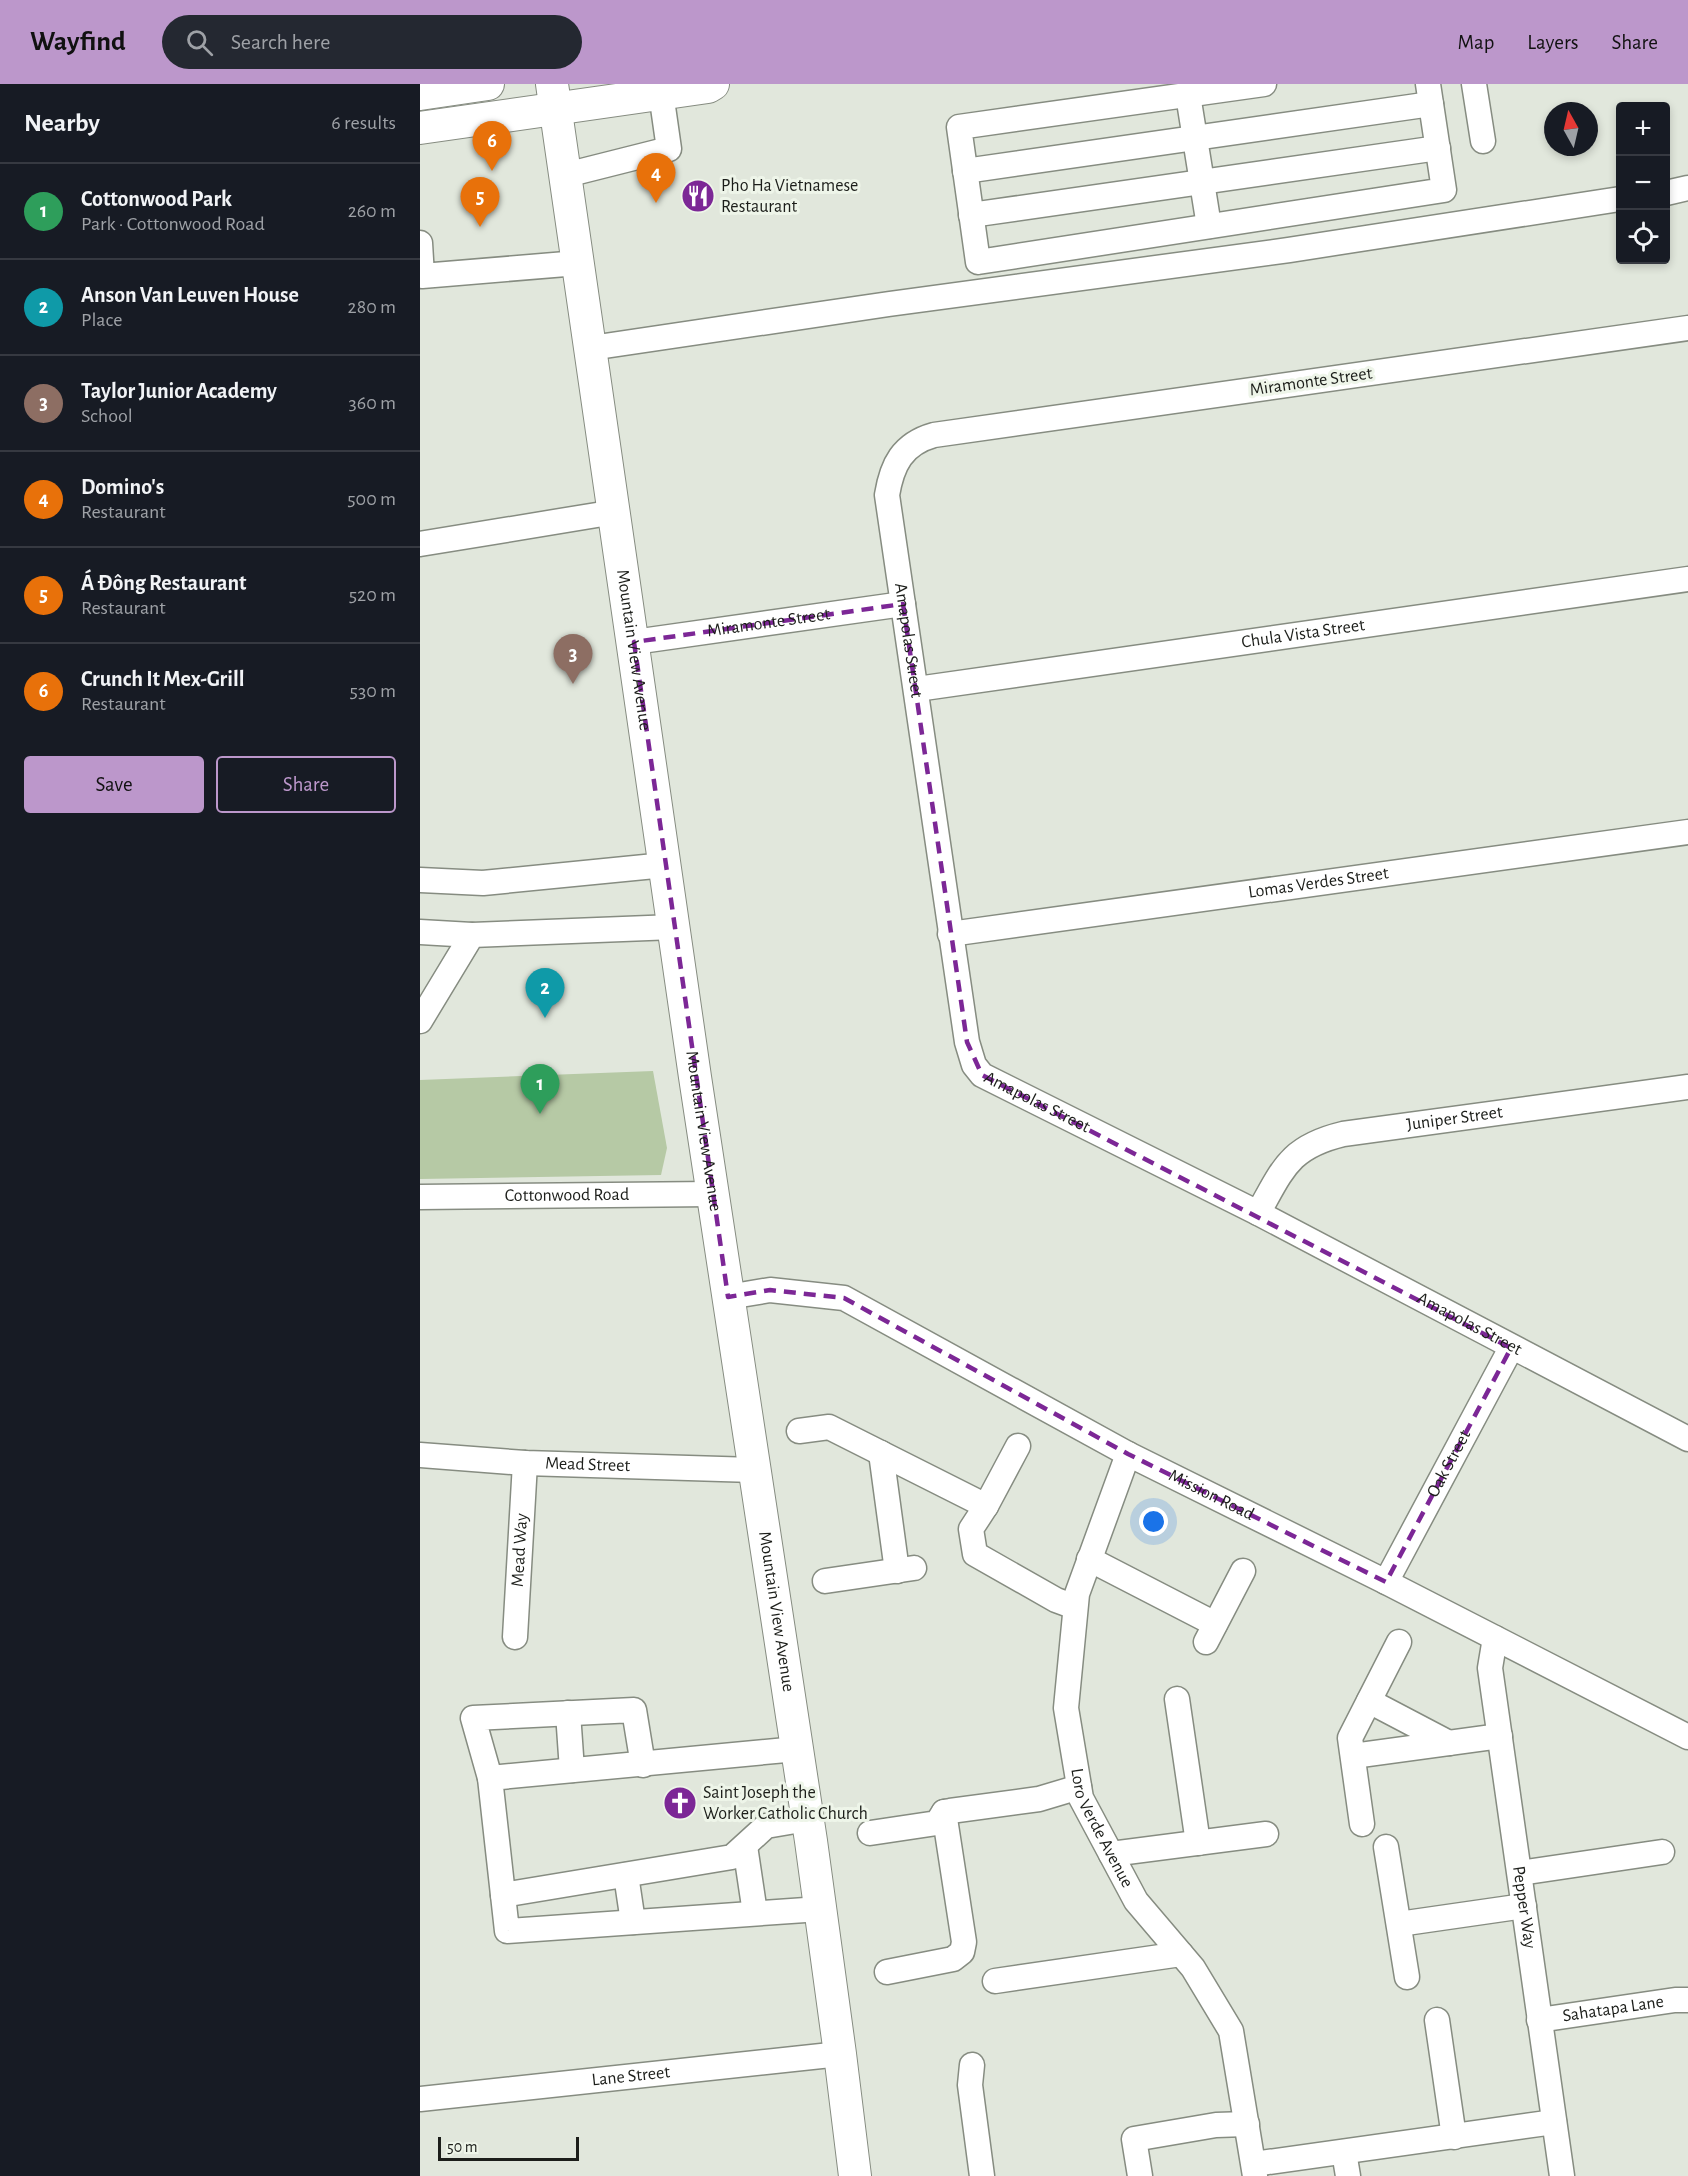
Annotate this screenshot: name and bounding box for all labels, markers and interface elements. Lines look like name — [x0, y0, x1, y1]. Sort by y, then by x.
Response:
search box — [162, 15, 582, 69]
icon: search — [183, 26, 216, 59]
text: Wayfind — [30, 28, 126, 56]
text: Search here — [231, 31, 330, 53]
text: Map — [1458, 32, 1494, 53]
text: Layers — [1527, 32, 1578, 53]
text: Share — [1611, 32, 1658, 53]
north arrow — [1544, 102, 1598, 156]
map controls — [1616, 102, 1670, 264]
button: + — [1616, 102, 1670, 156]
text: Nearby — [24, 110, 100, 136]
text: 6 results — [331, 113, 396, 133]
pin: 6 — [472, 122, 512, 171]
pin: 4 — [636, 154, 676, 203]
button: − — [1616, 156, 1670, 210]
place label: Pho Ha Vietnamese Restaurant — [721, 177, 858, 216]
pin: 5 — [460, 178, 500, 227]
restaurant icon: Pho Ha Vietnamese Restaurant — [680, 178, 716, 214]
text: Cottonwood Park — [81, 188, 232, 210]
text: 1 — [40, 201, 47, 221]
text: 260 m — [348, 201, 396, 221]
button: locate — [1616, 210, 1670, 264]
text: Park · Cottonwood Road — [81, 214, 265, 234]
text: Anson Van Leuven House — [81, 284, 299, 306]
text: 2 — [39, 297, 48, 317]
text: 280 m — [348, 297, 396, 317]
text: Place — [81, 310, 122, 330]
street label: Miramonte Street — [1248, 364, 1374, 400]
text: Taylor Junior Academy — [81, 380, 277, 402]
text: 3 — [39, 393, 48, 413]
text: 360 m — [349, 393, 396, 413]
text: School — [81, 406, 133, 426]
text: Domino's — [81, 476, 164, 498]
text: 4 — [38, 489, 49, 509]
text: 500 m — [347, 489, 396, 509]
text: Restaurant — [81, 502, 166, 522]
street label: Mountain View Avenue — [613, 569, 654, 732]
text: Á Đông Restaurant — [81, 572, 247, 594]
street label: Amapolas Street — [891, 582, 926, 699]
text: 5 — [39, 585, 48, 605]
text: 520 m — [349, 585, 396, 605]
text: Restaurant — [81, 598, 166, 618]
street label: Miramonte Street — [706, 605, 832, 641]
street label: Chula Vista Street — [1240, 616, 1366, 652]
pin: 3 — [554, 634, 592, 684]
text: Crunch It Mex-Grill — [81, 668, 245, 690]
text: 6 — [39, 681, 48, 701]
text: 530 m — [350, 681, 396, 701]
text: Restaurant — [81, 694, 166, 714]
button: Save — [24, 756, 204, 813]
button: Share — [216, 756, 396, 813]
street label: Lomas Verdes Street — [1247, 864, 1390, 902]
pin: 2 — [526, 968, 564, 1018]
street label: Mountain View Avenue — [682, 1050, 724, 1213]
pin: 1 — [520, 1064, 560, 1114]
street label: Amapolas Street — [981, 1068, 1093, 1136]
street label: Juniper Street — [1405, 1103, 1504, 1134]
street label: Cottonwood Road — [505, 1186, 629, 1205]
street label: Amapolas Street — [1414, 1289, 1525, 1359]
street label: Oak Street — [1424, 1427, 1474, 1500]
street label: Mead Street — [545, 1455, 631, 1475]
street label: Mission Road — [1166, 1467, 1257, 1524]
your location — [1139, 1507, 1168, 1536]
street label: Mead Way — [509, 1513, 531, 1587]
street label: Mountain View Avenue — [755, 1530, 797, 1693]
street label: Loro Verde Avenue — [1067, 1767, 1136, 1891]
place label: Saint Joseph the Worker Catholic Church — [703, 1784, 868, 1823]
church icon: Saint Joseph the Worker Catholic Church — [662, 1785, 698, 1821]
street label: Pepper Way — [1509, 1865, 1539, 1950]
street label: Sahatapa Lane — [1561, 1993, 1665, 2025]
street label: Lane Street — [591, 2063, 671, 2090]
scale bar — [438, 2134, 579, 2162]
text: 50 m — [447, 2139, 478, 2155]

